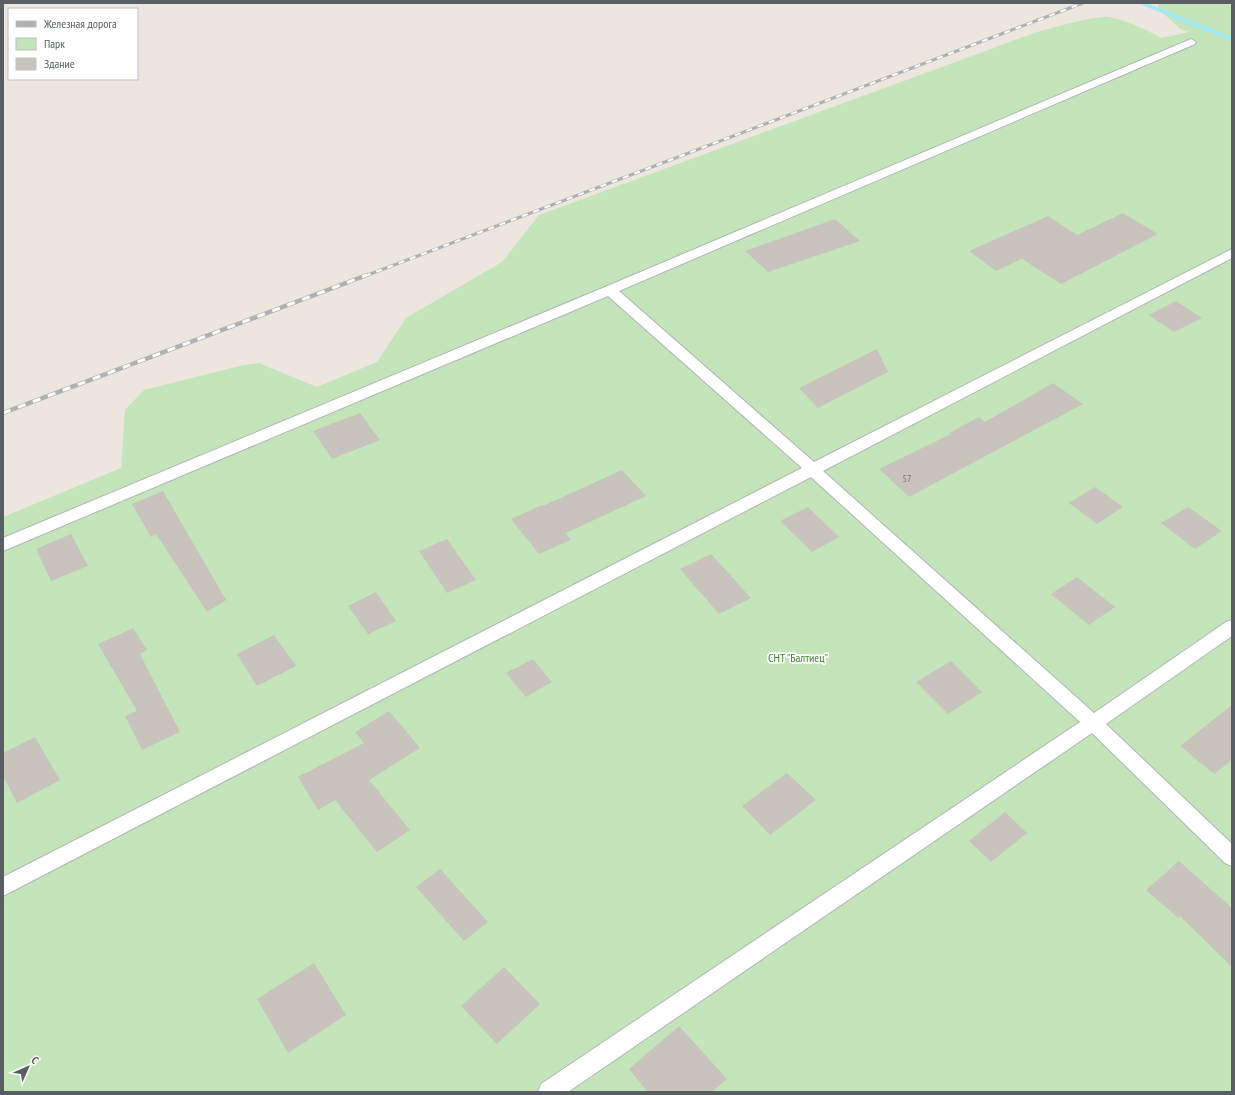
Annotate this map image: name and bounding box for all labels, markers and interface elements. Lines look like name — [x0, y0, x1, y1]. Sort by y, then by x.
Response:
legend — [8, 8, 138, 80]
text: Железная дорога — [43, 16, 117, 31]
text: Парк — [44, 36, 65, 51]
text: Здание — [44, 56, 75, 71]
house number: 57 — [903, 472, 912, 485]
park label: СНТ "Балтиец" — [768, 650, 828, 665]
north arrow — [8, 1047, 48, 1087]
text: С — [28, 1053, 42, 1067]

